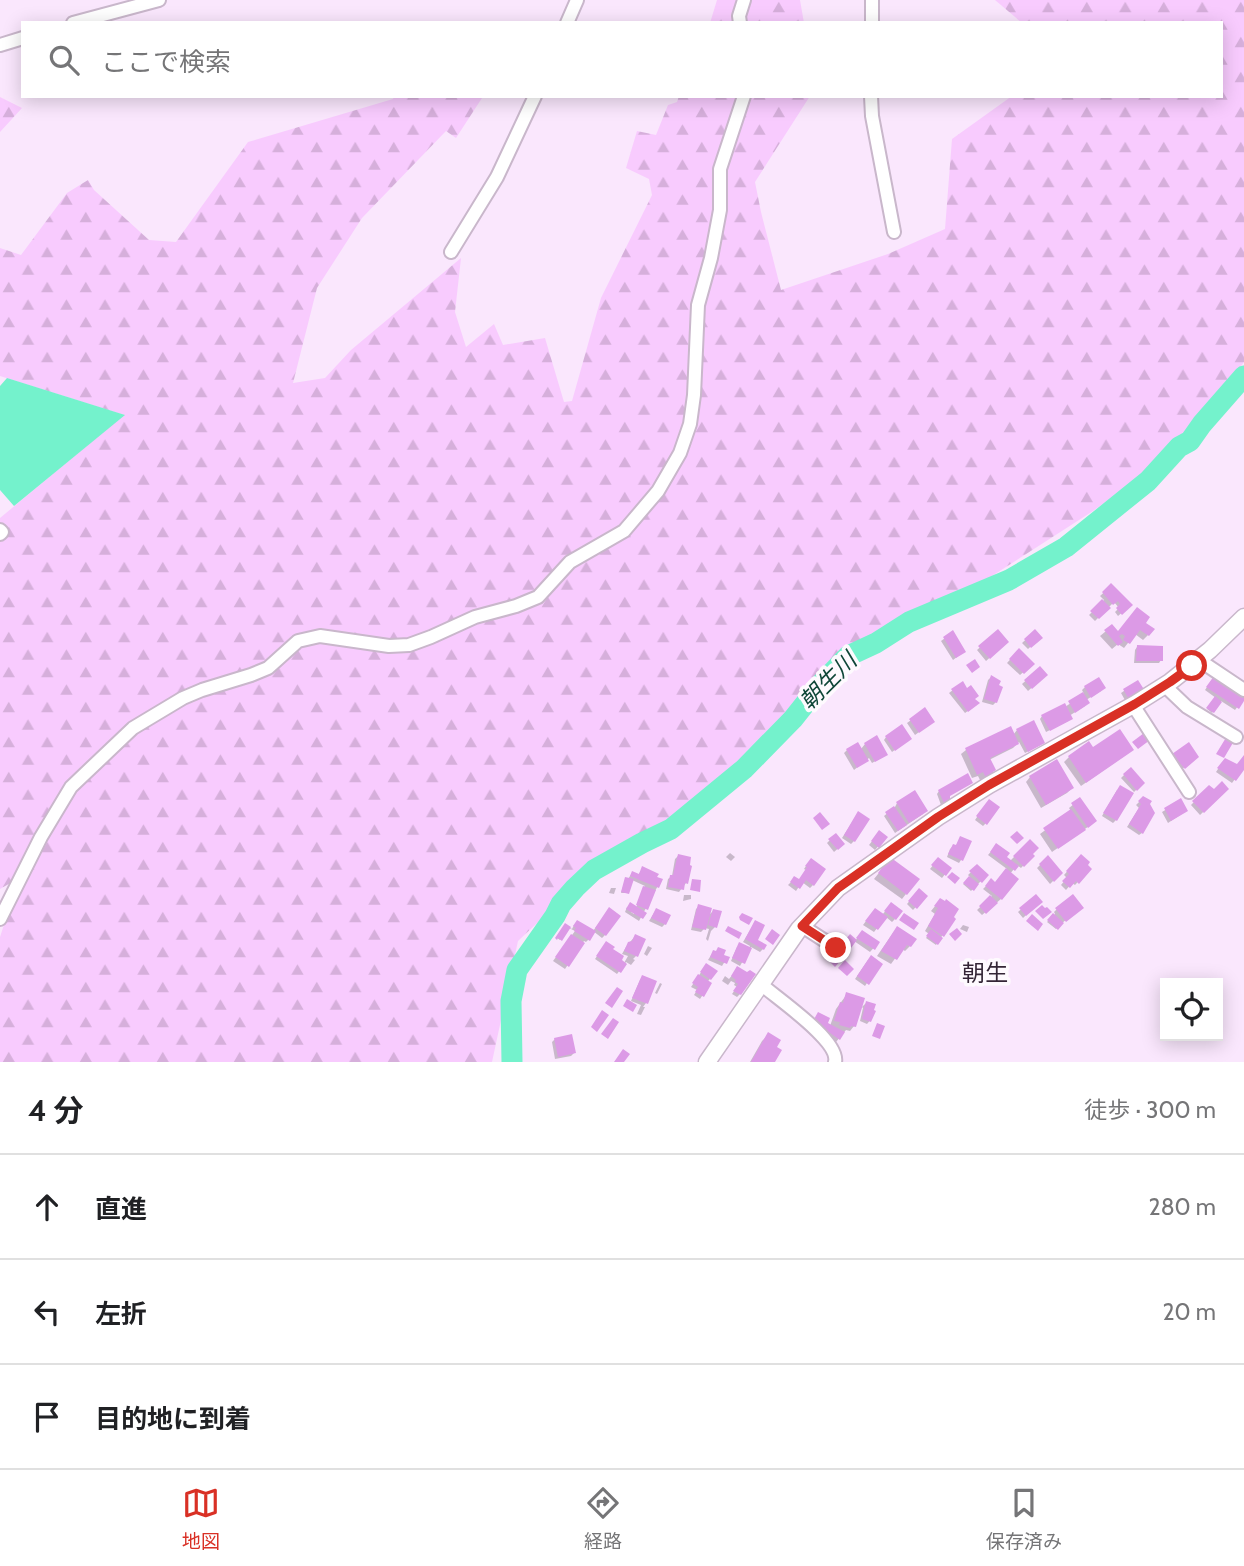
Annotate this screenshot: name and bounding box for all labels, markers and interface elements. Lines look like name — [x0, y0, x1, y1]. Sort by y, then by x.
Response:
search box — [21, 21, 1223, 98]
icon: search — [45, 41, 83, 79]
text: ここで検索 — [101, 46, 231, 78]
water label: 朝生川 — [794, 645, 864, 715]
route start — [1176, 650, 1207, 681]
route end — [820, 932, 851, 963]
district label: 朝生 — [962, 959, 1008, 987]
map controls — [1160, 978, 1223, 1041]
button: locate — [1160, 978, 1223, 1041]
text: 4 分 — [28, 1092, 83, 1129]
text: 徒歩 · 300 m — [1084, 1096, 1216, 1124]
icon: ahead — [28, 1188, 66, 1226]
text: 直進 — [95, 1193, 147, 1225]
text: 280 m — [1149, 1193, 1216, 1221]
icon: left — [28, 1293, 66, 1331]
text: 左折 — [95, 1298, 147, 1330]
text: 20 m — [1163, 1298, 1216, 1326]
icon: arrive — [28, 1398, 66, 1436]
text: 目的地に到着 — [95, 1403, 251, 1435]
tab: 地図 — [182, 1484, 220, 1553]
tab: 経路 — [584, 1484, 622, 1553]
tab: 保存済み — [986, 1484, 1062, 1553]

